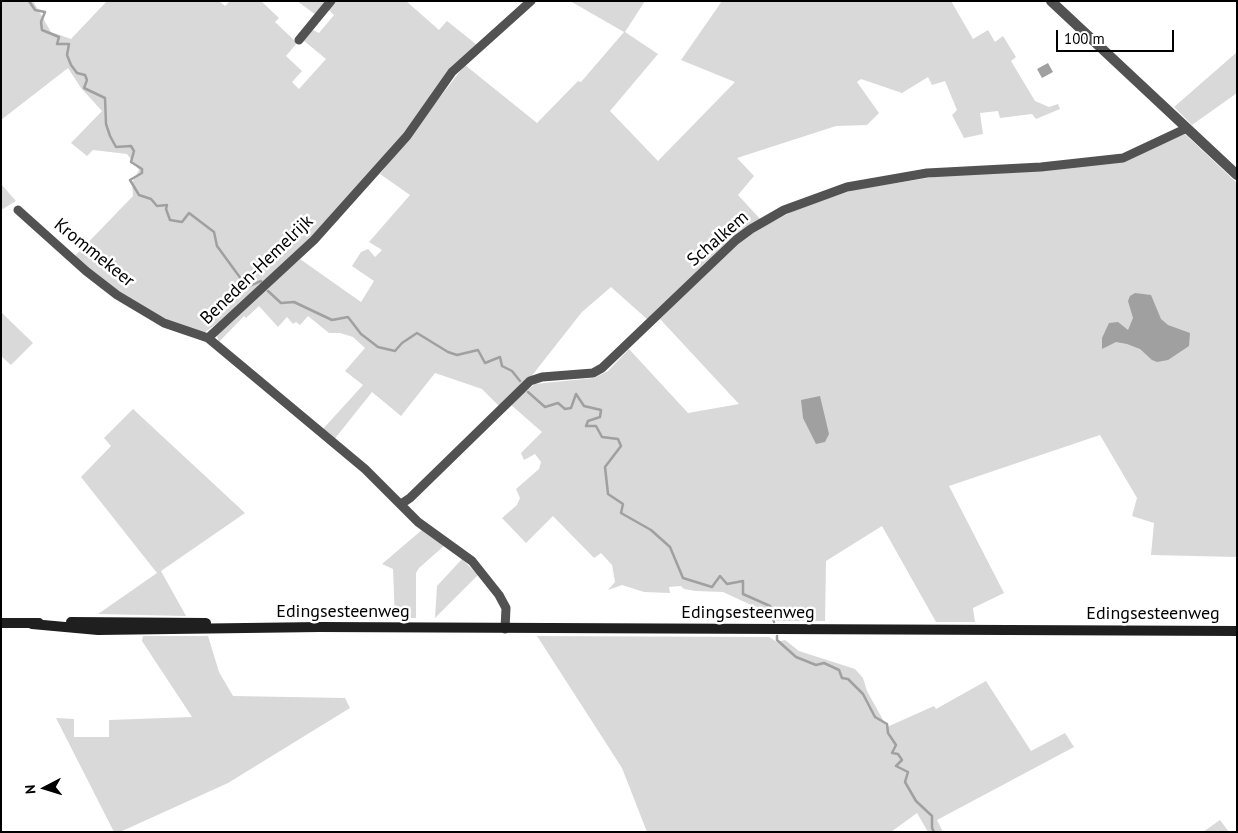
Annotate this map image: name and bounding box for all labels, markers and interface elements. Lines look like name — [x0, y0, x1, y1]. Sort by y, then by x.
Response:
scale bar — [1058, 20, 1176, 52]
text: 100 m — [1064, 29, 1105, 48]
street label: Schalkem — [683, 207, 753, 271]
street label: Beneden-Hemelrijk — [196, 211, 318, 329]
street label: Krommekeer — [49, 214, 139, 292]
street label: Edingsesteenweg — [276, 601, 410, 623]
street label: Edingsesteenweg — [681, 602, 815, 624]
street label: Edingsesteenweg — [1086, 603, 1220, 625]
north arrow — [20, 763, 70, 813]
text: N — [21, 784, 39, 795]

